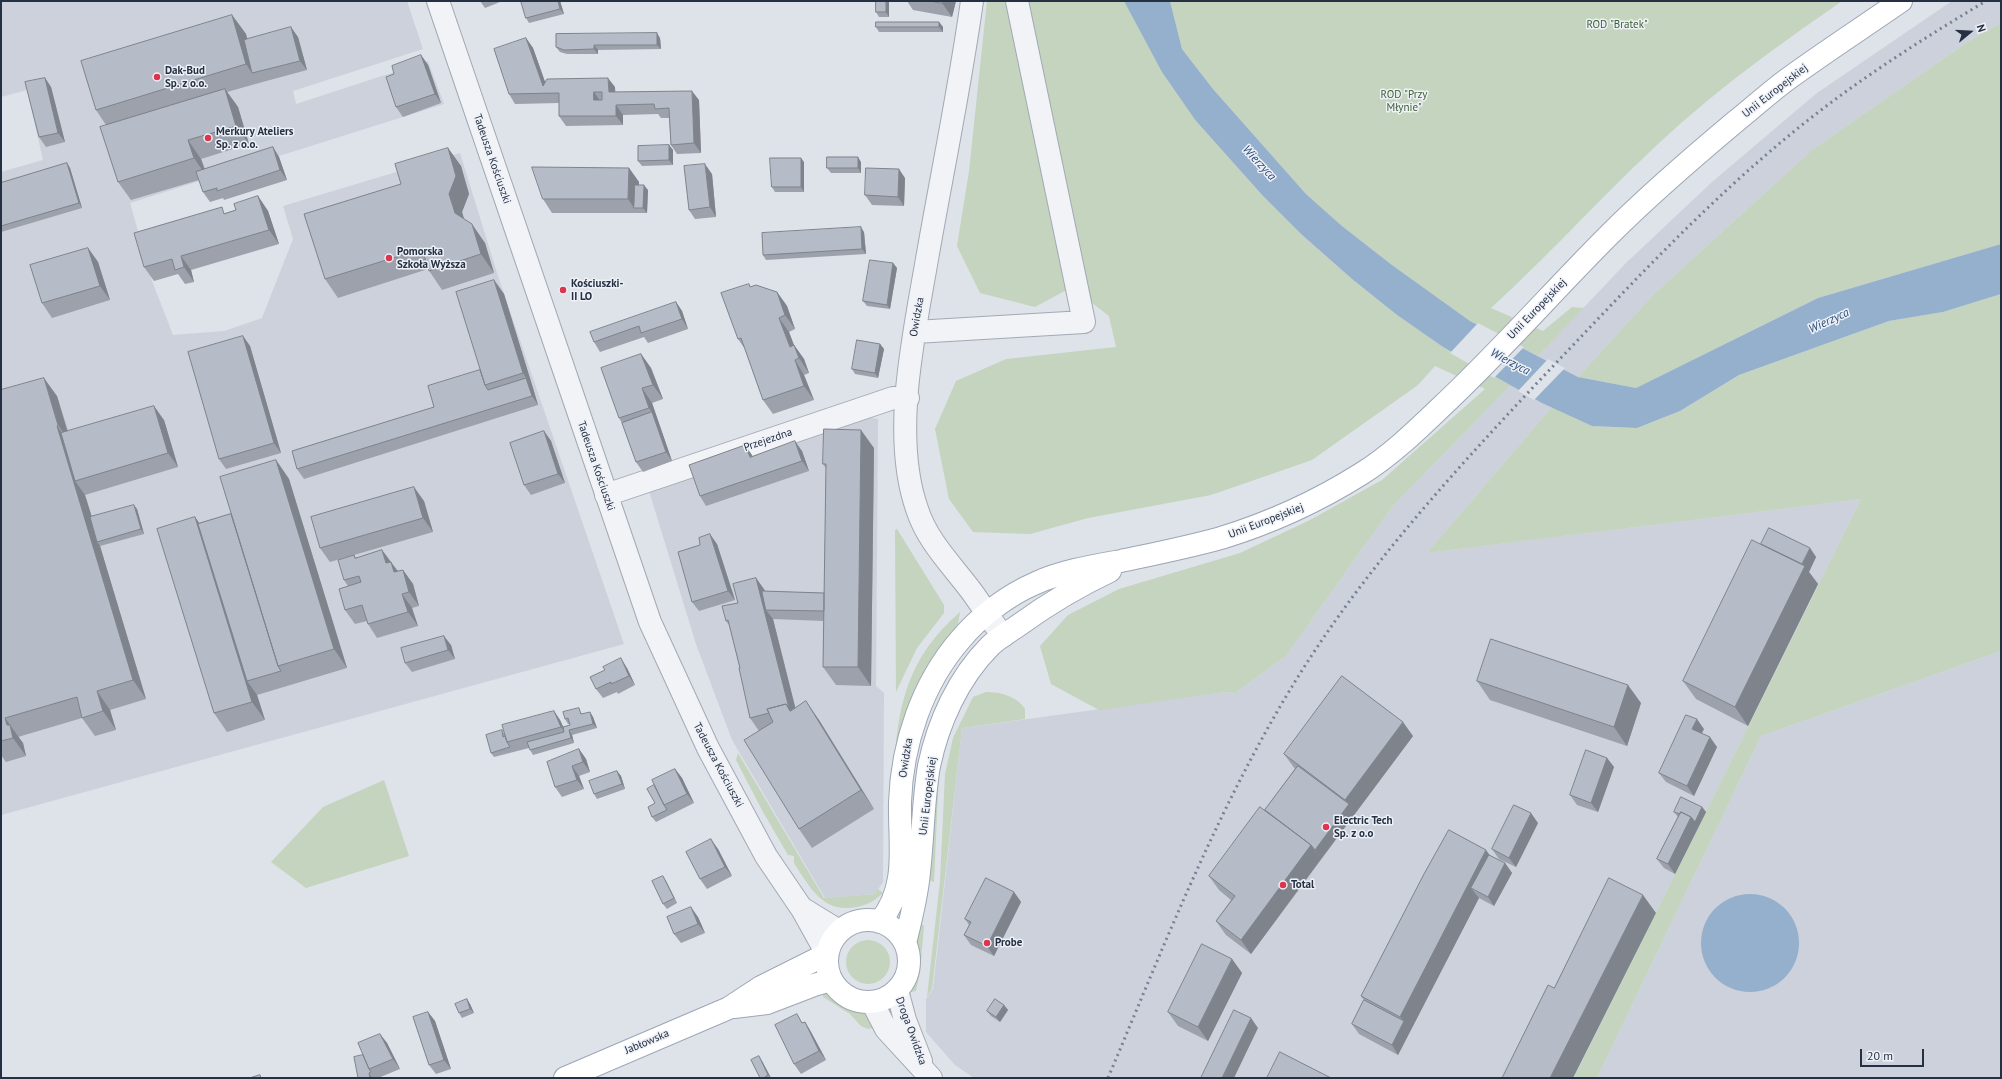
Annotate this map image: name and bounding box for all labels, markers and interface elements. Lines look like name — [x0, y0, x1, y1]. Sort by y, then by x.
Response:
north arrow — [1950, 12, 1990, 52]
park label: ROD "Bratek" — [1586, 18, 1648, 32]
text: N — [1974, 23, 1989, 34]
street label: Unii Europejskiej — [1740, 61, 1810, 121]
place label: Dak-Bud Sp. z o.o. — [165, 64, 207, 90]
marker: Dak-Bud Sp. z o.o. — [152, 72, 162, 82]
park label: ROD "Przy Młynie" — [1381, 88, 1427, 114]
street label: Tadeusza Kościuszki — [470, 112, 514, 206]
place label: Merkury Ateliers Sp. z o.o. — [216, 125, 293, 151]
marker: Merkury Ateliers Sp. z o.o. — [203, 133, 213, 143]
water label: Wierzyca — [1239, 142, 1279, 184]
place label: Pomorska Szkoła Wyższa — [397, 245, 466, 271]
marker: Pomorska Szkoła Wyższa — [384, 253, 394, 263]
street label: Unii Europejskiej — [1505, 276, 1569, 342]
place label: Kościuszki- II LO — [571, 277, 623, 303]
marker: Kościuszki- II LO — [558, 285, 568, 295]
street label: Owidzka — [907, 296, 927, 338]
water label: Wierzyca — [1807, 305, 1851, 337]
water label: Wierzyca — [1488, 346, 1532, 378]
street label: Tadeusza Kościuszki — [574, 419, 618, 513]
street label: Przejezdna — [742, 426, 794, 454]
street label: Unii Europejskiej — [1227, 501, 1305, 541]
street label: Tadeusza Kościuszki — [690, 720, 746, 810]
street label: Owidzka — [896, 737, 916, 779]
street label: Unii Europejskiej — [917, 756, 939, 836]
place label: Electric Tech Sp. z o.o — [1334, 814, 1393, 840]
marker: Electric Tech Sp. z o.o — [1321, 822, 1331, 832]
place label: Total — [1291, 878, 1314, 892]
marker: Total — [1278, 880, 1288, 890]
place label: Probe — [995, 936, 1022, 950]
marker: Probe — [982, 938, 992, 948]
street label: Droga Owidzka — [893, 995, 929, 1067]
street label: Jabłowska — [623, 1027, 671, 1057]
scale bar — [1862, 1041, 1926, 1067]
text: 20 m — [1867, 1048, 1893, 1063]

